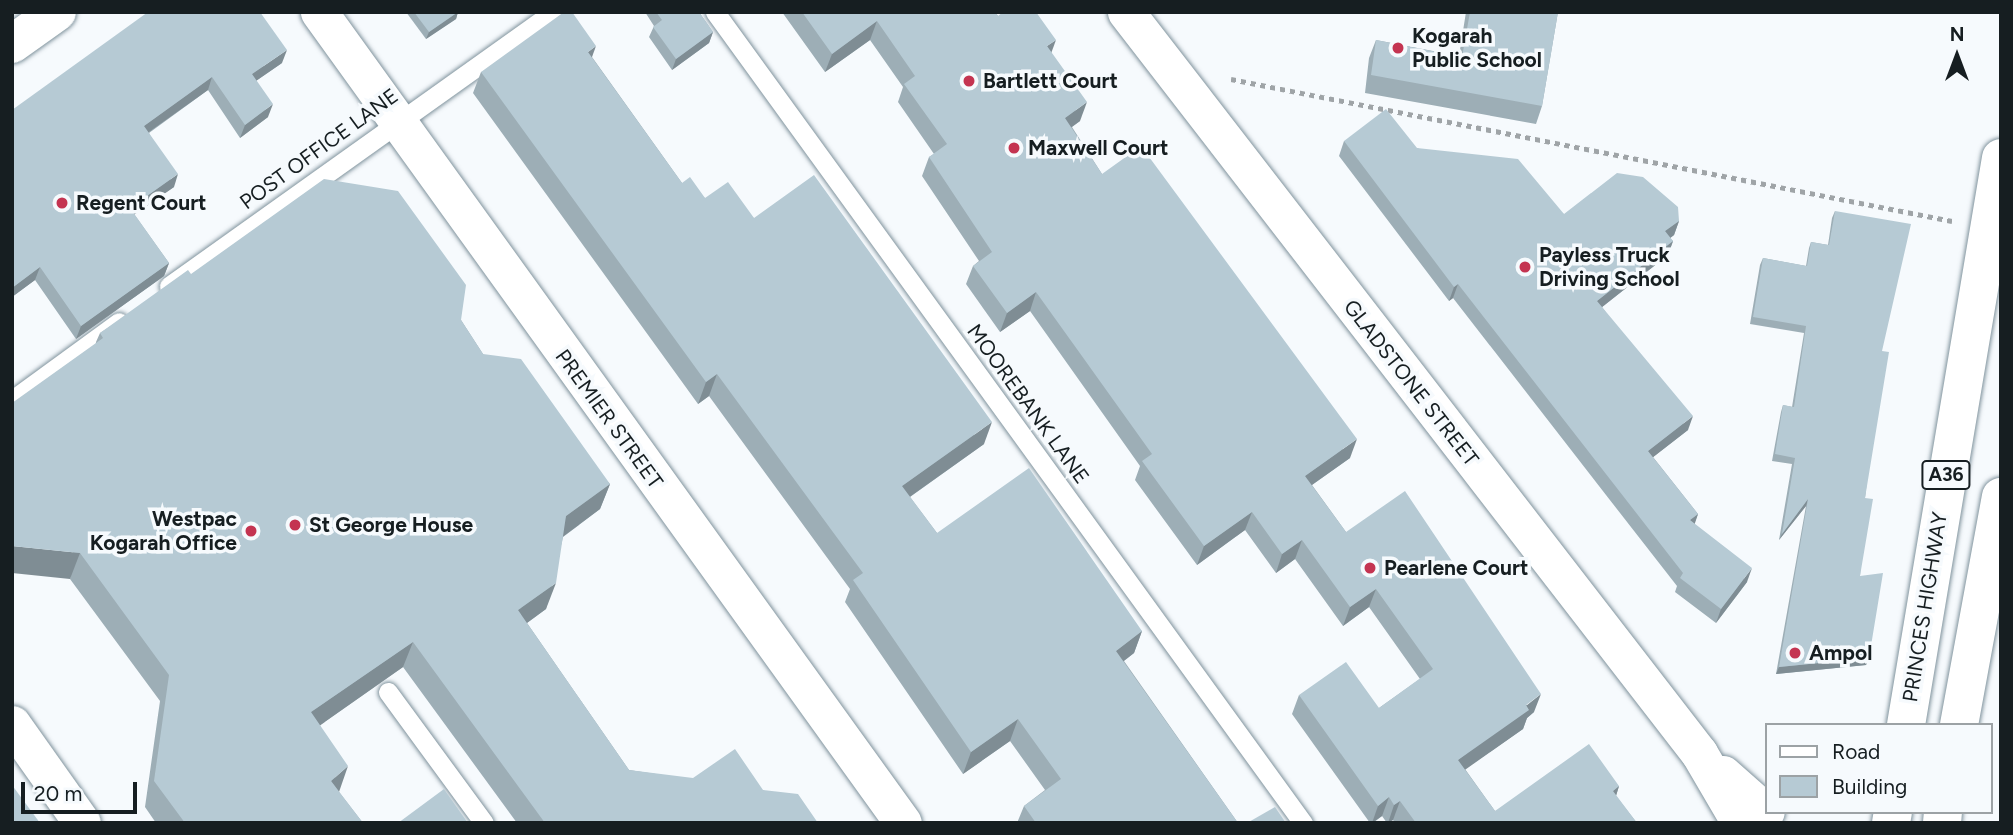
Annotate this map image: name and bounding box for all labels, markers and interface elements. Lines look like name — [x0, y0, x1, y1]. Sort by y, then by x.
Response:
north arrow — [1922, 21, 1992, 91]
place label: Kogarah Public School — [1412, 23, 1542, 73]
text: N — [1950, 23, 1964, 46]
marker: Kogarah Public School — [1390, 40, 1406, 56]
place label: Bartlett Court — [983, 68, 1118, 94]
marker: Bartlett Court — [961, 73, 977, 89]
street label: POST OFFICE LANE — [235, 83, 403, 215]
place label: Maxwell Court — [1028, 135, 1168, 161]
marker: Maxwell Court — [1006, 140, 1022, 156]
place label: Regent Court — [76, 190, 207, 216]
marker: Regent Court — [54, 195, 70, 211]
place label: Payless Truck Driving School — [1539, 242, 1680, 292]
marker: Payless Truck Driving School — [1517, 259, 1533, 275]
street label: GLADSTONE STREET — [1338, 295, 1484, 471]
street label: MOOREBANK LANE — [962, 319, 1094, 489]
street label: PREMIER STREET — [550, 344, 668, 494]
road number: A36 — [1920, 460, 1972, 490]
place label: Westpac Kogarah Office — [90, 506, 237, 556]
street label: PRINCES HIGHWAY — [1898, 510, 1952, 704]
place label: St George House — [309, 512, 473, 538]
marker: St George House — [287, 517, 303, 533]
marker: Westpac Kogarah Office — [243, 523, 259, 539]
place label: Pearlene Court — [1384, 555, 1528, 581]
marker: Pearlene Court — [1362, 560, 1378, 576]
place label: Ampol — [1809, 640, 1872, 666]
marker: Ampol — [1787, 645, 1803, 661]
legend — [1764, 723, 1992, 814]
text: Road — [1832, 739, 1880, 764]
scale bar — [24, 768, 140, 812]
text: Building — [1832, 774, 1907, 799]
text: 20 m — [34, 781, 82, 806]

